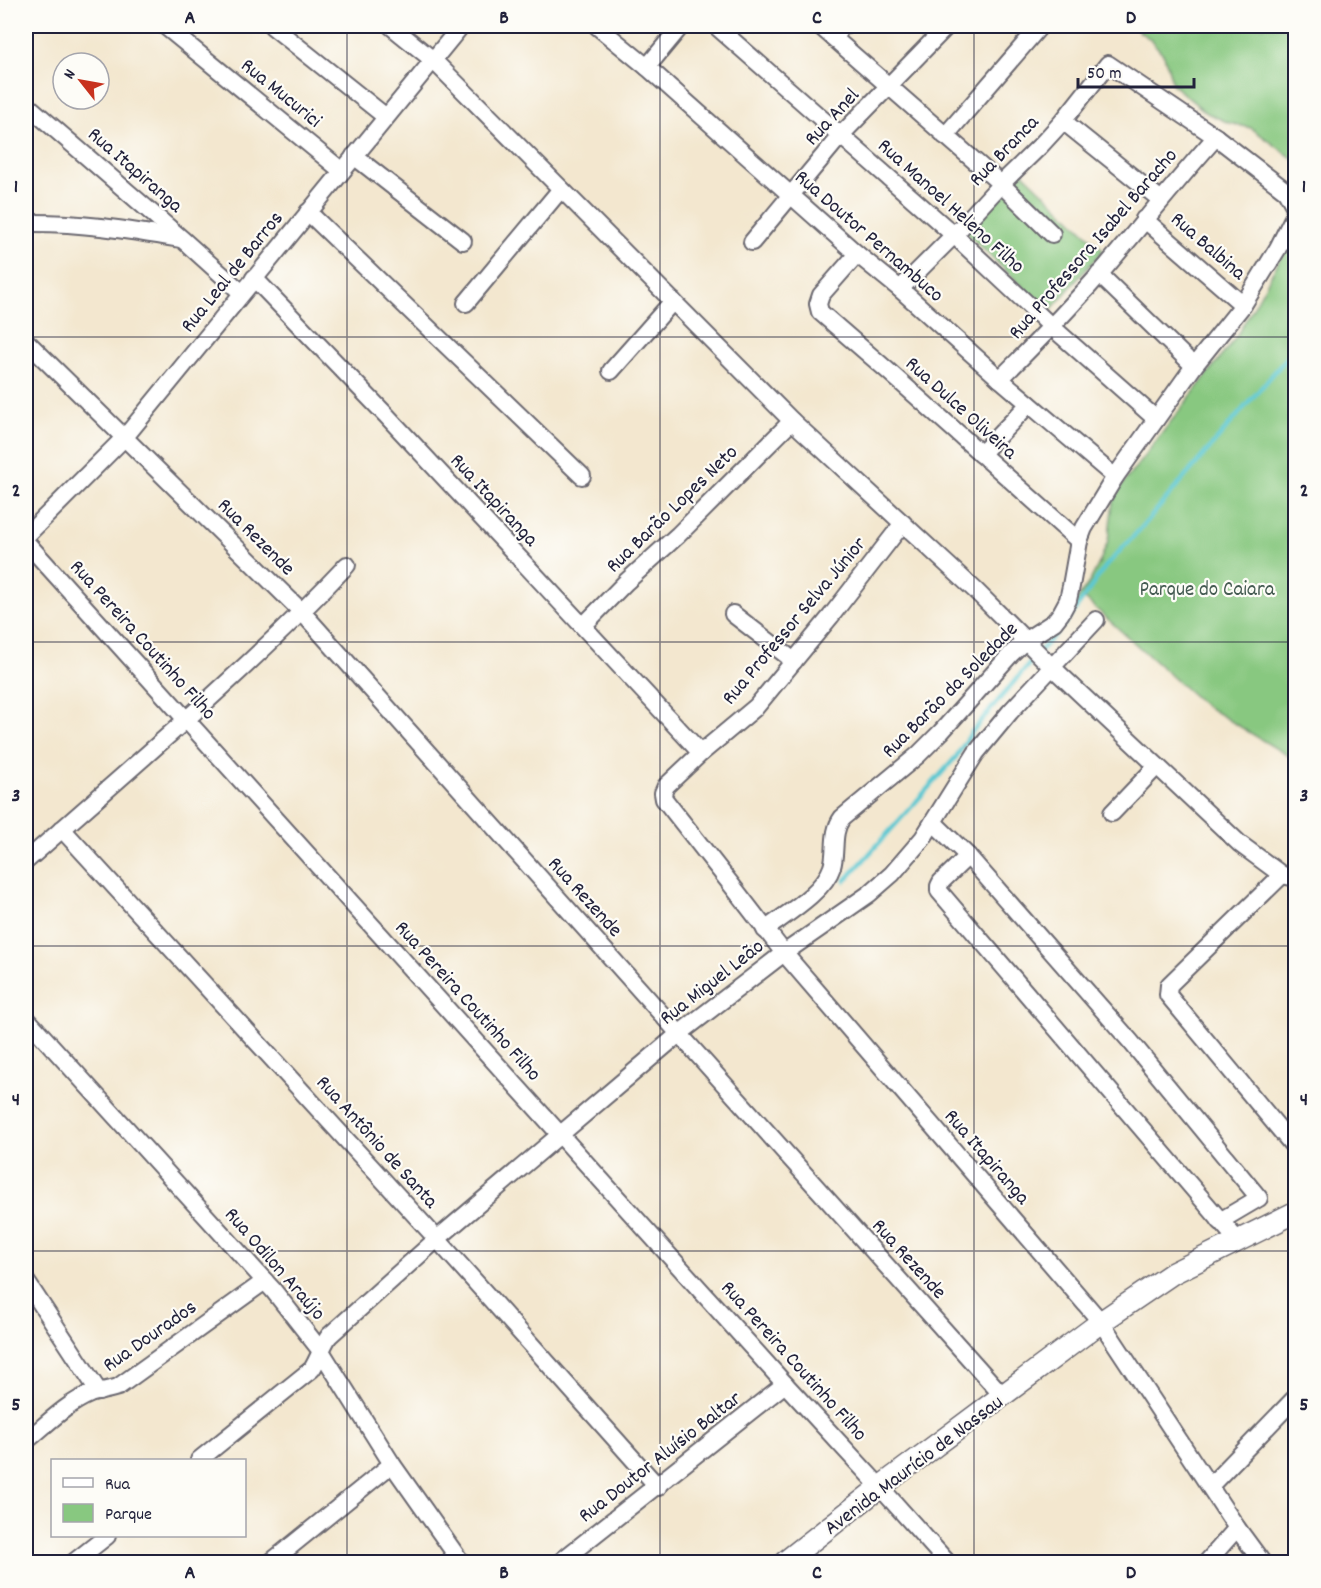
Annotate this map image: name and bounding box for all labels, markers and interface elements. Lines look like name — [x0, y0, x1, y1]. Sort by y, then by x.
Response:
text: A — [185, 5, 196, 33]
text: B — [499, 5, 509, 33]
text: C — [812, 5, 822, 33]
text: D — [1126, 5, 1137, 33]
north arrow — [51, 51, 111, 111]
scale bar — [1078, 51, 1194, 89]
street label: Rua Mucurici — [233, 52, 327, 137]
text: 50 m — [1087, 62, 1122, 87]
text: N — [58, 65, 82, 84]
street label: Rua Anel — [799, 82, 868, 154]
street label: Rua Branca — [963, 109, 1048, 195]
street label: Rua Itapiranga — [80, 121, 189, 222]
street label: Rua Manoel Heleno Filho — [870, 133, 1030, 282]
street label: Rua Professora Isabel Baracho — [1003, 143, 1186, 347]
street label: Rua Doutor Pernambuco — [787, 164, 949, 311]
text: 1 — [14, 174, 18, 202]
text: 1 — [1302, 174, 1306, 202]
street label: Rua Leal de Barros — [175, 206, 292, 340]
street label: Rua Balbina — [1163, 206, 1252, 289]
street label: Rua Dulce Oliveira — [897, 351, 1024, 469]
street label: Rua Barão Lopes Neto — [600, 439, 746, 581]
street label: Rua Itapiranga — [442, 448, 545, 555]
text: 2 — [12, 478, 20, 506]
text: 2 — [1300, 478, 1308, 506]
street label: Rua Rezende — [209, 492, 301, 584]
street label: Rua Professor Selva Júnior — [716, 531, 875, 712]
street label: Rua Pereira Coutinho Filho — [61, 554, 222, 728]
park label: Parque do Caiara — [1139, 576, 1276, 606]
street label: Rua Barão da Soledade — [876, 616, 1026, 766]
text: 3 — [12, 783, 20, 811]
text: 3 — [1300, 783, 1308, 811]
street label: Rua Rezende — [539, 851, 628, 945]
street label: Rua Pereira Coutinho Filho — [386, 915, 547, 1089]
street label: Rua Miguel Leão — [654, 933, 771, 1034]
street label: Rua Antônio de Santa — [308, 1070, 445, 1217]
text: 4 — [12, 1087, 20, 1115]
text: 4 — [1300, 1087, 1308, 1115]
street label: Rua Itapiranga — [936, 1104, 1037, 1213]
street label: Rua Odilon Araújo — [216, 1202, 331, 1328]
street label: Rua Rezende — [863, 1213, 952, 1307]
street label: Rua Pereira Coutinho Filho — [712, 1275, 873, 1449]
street label: Rua Dourados — [98, 1294, 204, 1381]
street label: Rua Doutor Aluísio Baltar — [573, 1385, 749, 1532]
street label: Avenida Maurício de Nassau — [819, 1389, 1011, 1544]
text: 5 — [11, 1392, 21, 1420]
text: 5 — [1299, 1392, 1309, 1420]
legend — [51, 1459, 246, 1537]
text: Rua — [105, 1473, 131, 1498]
text: Parque — [105, 1503, 152, 1528]
text: A — [185, 1560, 196, 1588]
text: B — [499, 1560, 509, 1588]
text: C — [812, 1560, 822, 1588]
text: D — [1126, 1560, 1137, 1588]

